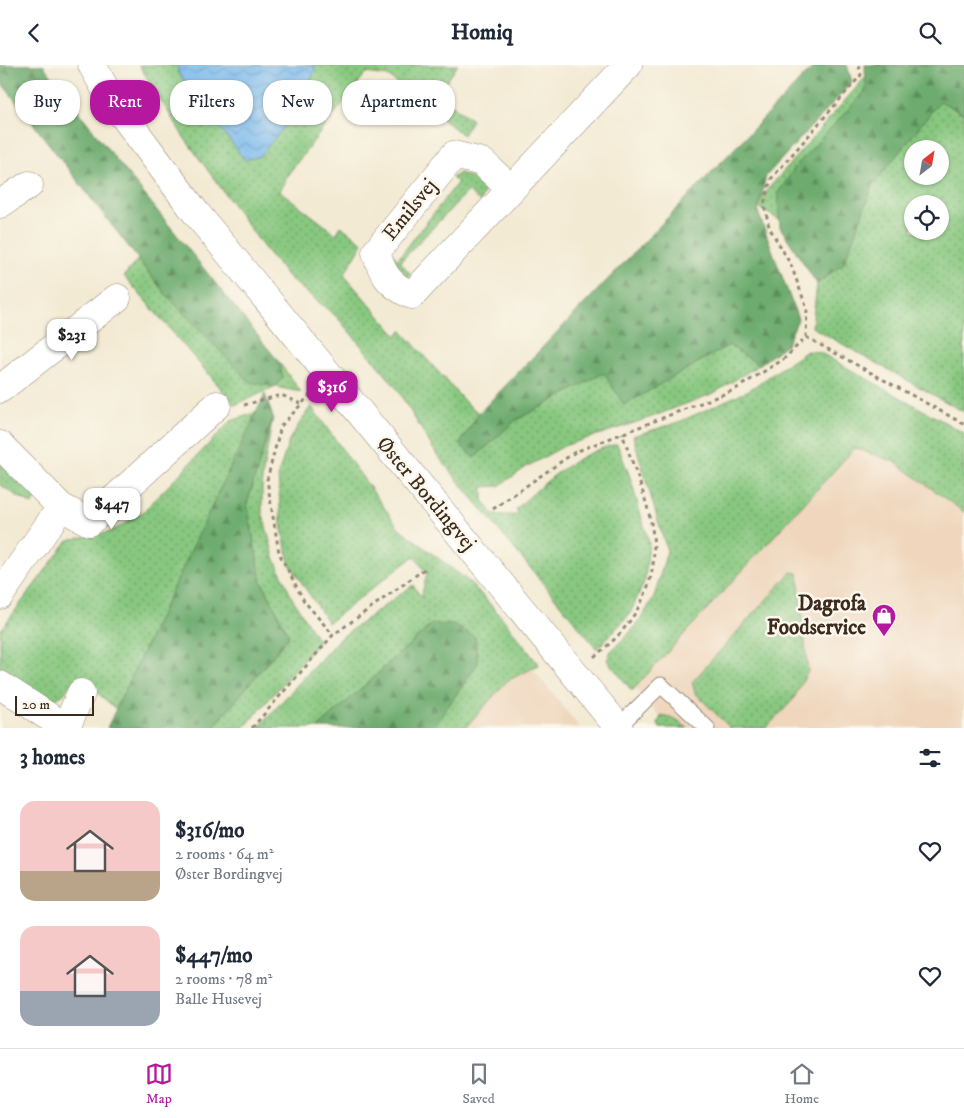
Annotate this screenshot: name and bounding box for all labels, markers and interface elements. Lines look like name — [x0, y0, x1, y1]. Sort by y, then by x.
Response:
icon: back — [20, 19, 48, 47]
text: Homiq — [451, 19, 513, 46]
icon: search — [916, 19, 944, 47]
chip: Buy — [15, 80, 80, 125]
chip: Rent — [90, 80, 160, 125]
chip: Filters — [170, 80, 253, 125]
chip: New — [263, 80, 332, 125]
chip: Apartment — [342, 80, 455, 125]
north arrow — [904, 140, 949, 185]
map controls — [904, 140, 949, 240]
street label: Emilsvej — [377, 174, 443, 246]
button: locate — [904, 195, 949, 240]
pin: $231 — [42, 319, 102, 361]
text: $231 — [58, 325, 86, 345]
pin: $316 — [302, 371, 362, 413]
text: $316 — [318, 377, 346, 397]
street label: Øster Bordingvej — [371, 431, 481, 557]
pin: $447 — [82, 487, 142, 530]
text: $447 — [94, 494, 130, 514]
place label: Dagrofa Foodservice — [767, 591, 867, 641]
shop icon: Dagrofa Foodservice — [871, 603, 897, 637]
scale bar — [15, 693, 94, 716]
text: 20 m — [22, 696, 50, 714]
icon: filters — [916, 744, 944, 772]
text: 3 homes — [20, 745, 85, 771]
text: $316/mo — [175, 818, 244, 844]
icon: home — [60, 821, 120, 881]
icon: heart — [916, 837, 944, 865]
text: 2 rooms · 64 m² — [175, 844, 274, 864]
text: Øster Bordingvej — [175, 864, 283, 884]
text: $447/mo — [175, 943, 252, 969]
icon: home — [60, 946, 120, 1006]
icon: heart — [916, 962, 944, 990]
text: 2 rooms · 78 m² — [175, 969, 272, 989]
text: Balle Husevej — [175, 989, 262, 1009]
tab: Map — [145, 1060, 173, 1108]
tab: Saved — [463, 1060, 495, 1108]
tab: Home — [784, 1060, 819, 1108]

